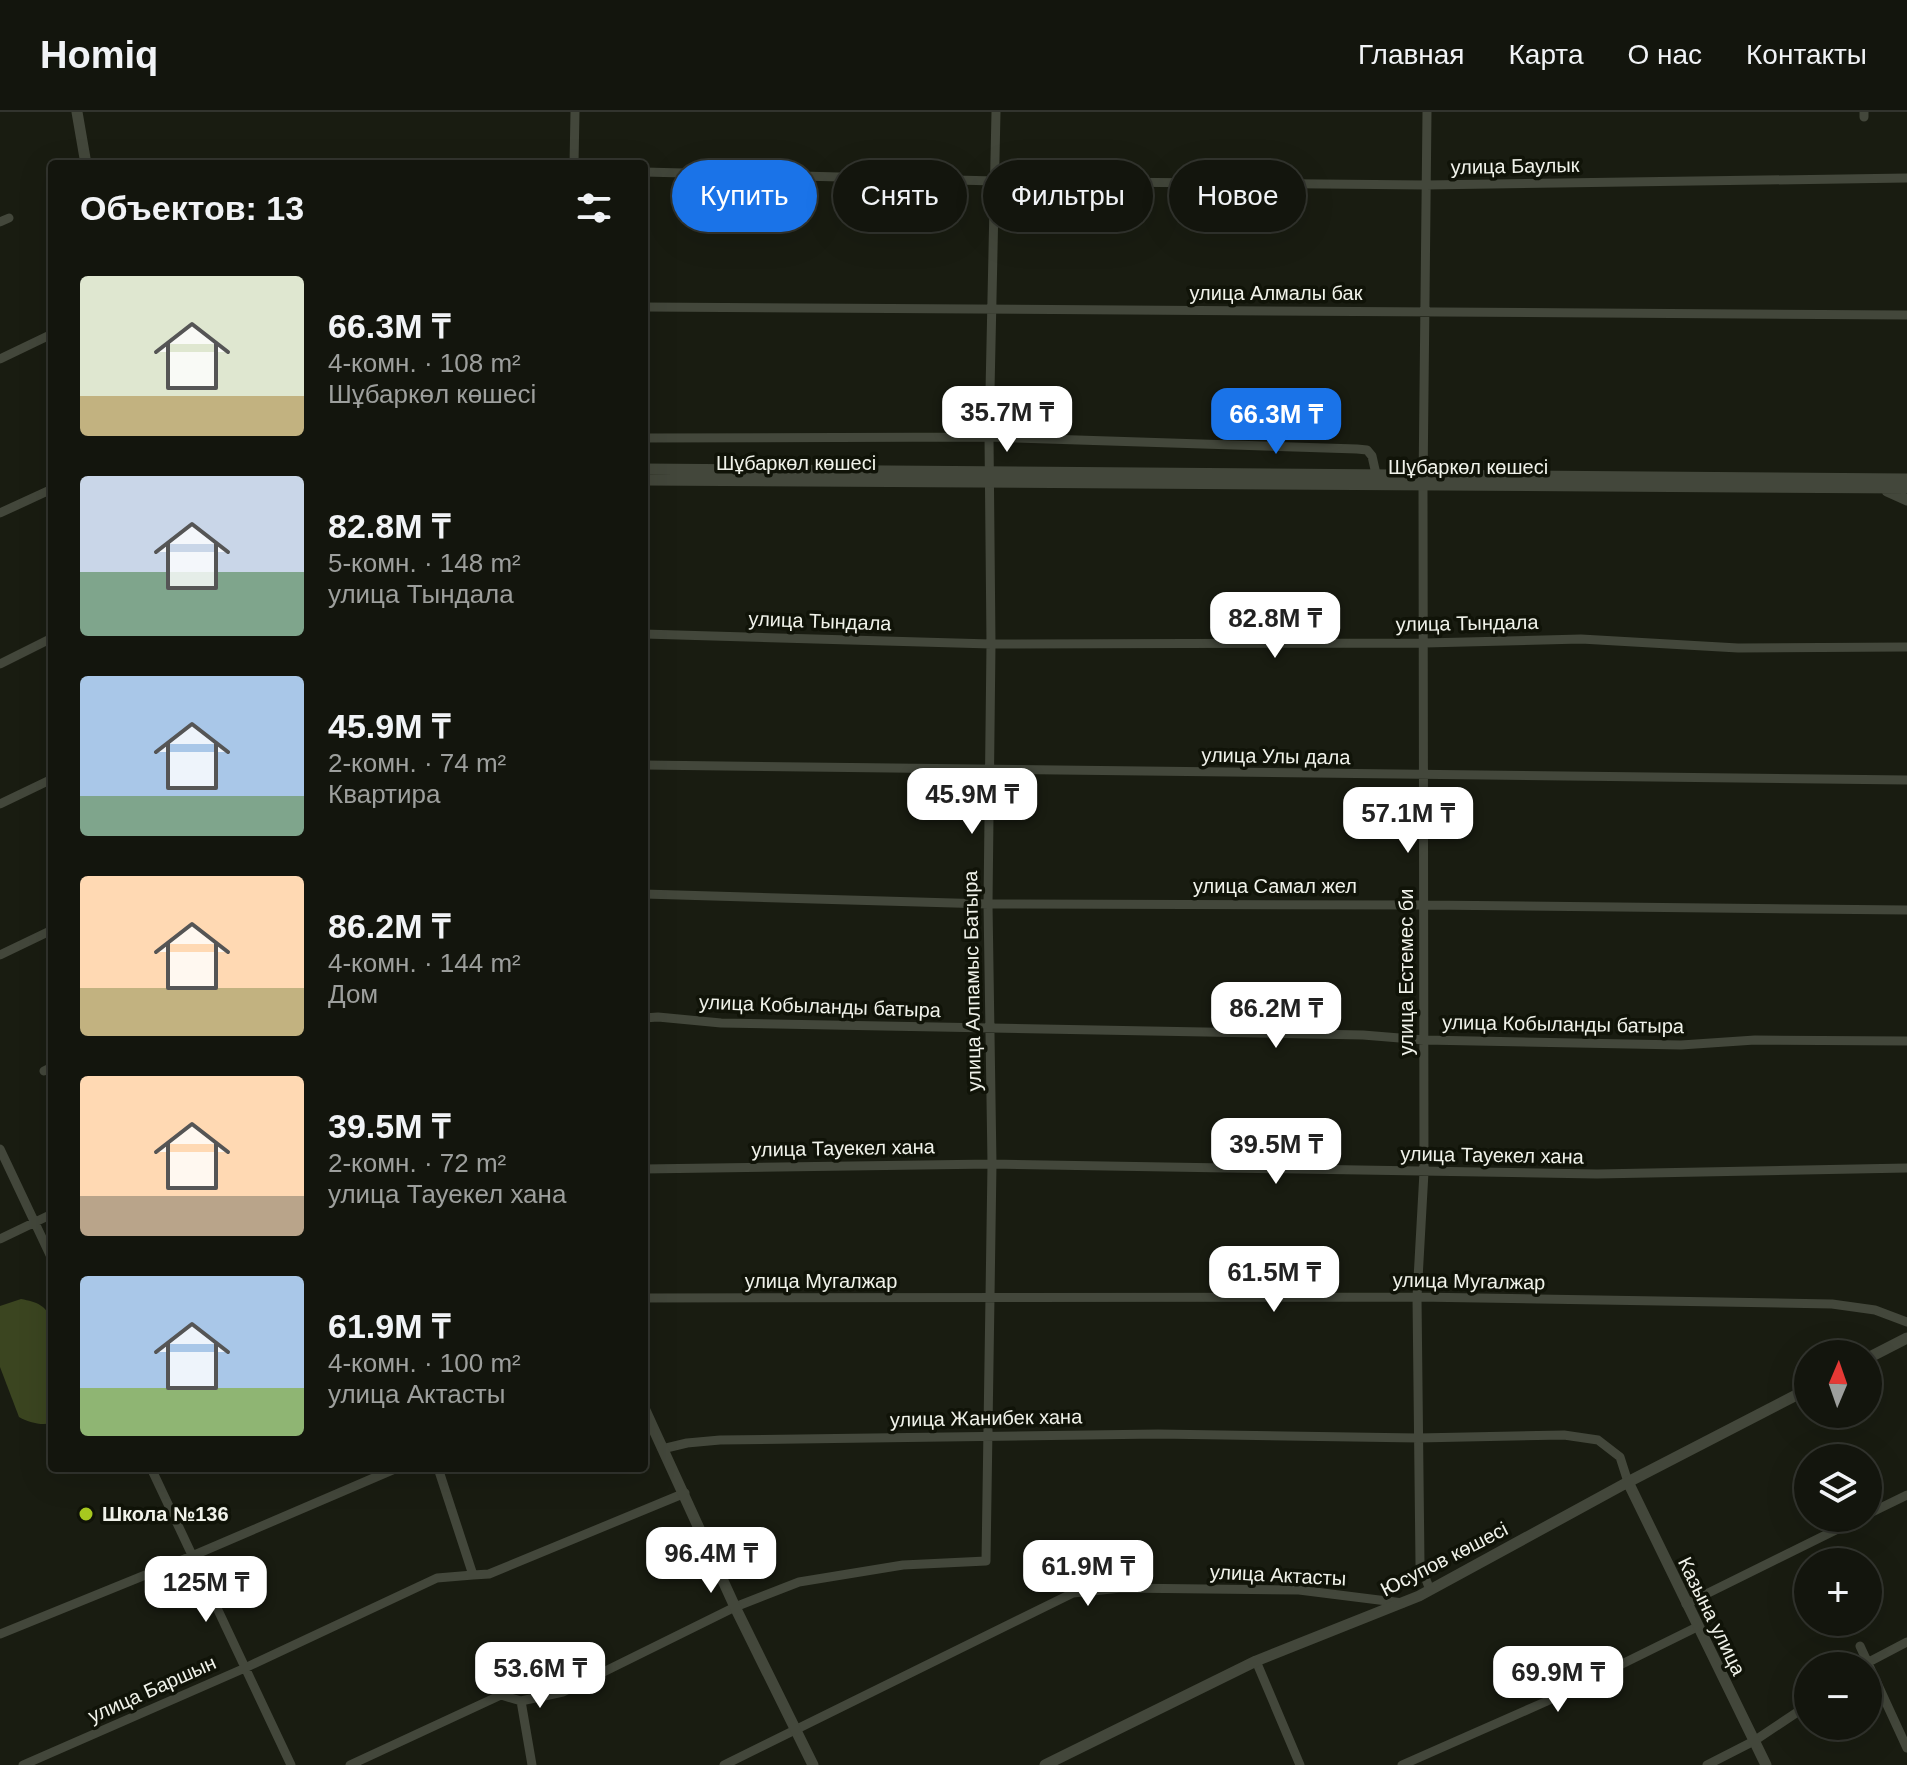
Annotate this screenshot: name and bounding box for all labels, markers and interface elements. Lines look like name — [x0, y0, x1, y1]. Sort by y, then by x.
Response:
text: Homiq — [40, 34, 158, 76]
text: Главная — [1358, 39, 1465, 70]
text: Карта — [1509, 39, 1583, 70]
text: О нас — [1627, 39, 1702, 70]
text: Контакты — [1746, 39, 1867, 70]
street label: улица Баулык — [1450, 154, 1580, 178]
chip: Купить — [672, 160, 817, 232]
chip: Снять — [833, 160, 967, 232]
chip: Фильтры — [983, 160, 1153, 232]
chip: Новое — [1169, 160, 1306, 232]
icon: filters — [572, 186, 616, 230]
text: Объектов: 13 — [80, 189, 304, 227]
street label: улица Алмалы бак — [1190, 282, 1363, 304]
text: 66.3M ₸ — [328, 307, 451, 345]
icon: home — [144, 308, 240, 404]
text: 4-комн. · 108 m² — [328, 348, 521, 378]
text: Шұбаркөл көшесі — [328, 379, 536, 409]
pin: 35.7M ₸ — [933, 386, 1081, 454]
pin: 66.3M ₸ — [1202, 388, 1350, 456]
text: 35.7M ₸ — [960, 397, 1054, 427]
text: 66.3M ₸ — [1229, 399, 1323, 429]
street label: Шұбаркөл көшесі — [716, 452, 876, 474]
street label: Шұбаркөл көшесі — [1388, 456, 1548, 478]
text: 82.8M ₸ — [328, 507, 451, 545]
icon: home — [144, 508, 240, 604]
text: 5-комн. · 148 m² — [328, 548, 521, 578]
text: улица Тындала — [328, 579, 514, 609]
pin: 82.8M ₸ — [1201, 592, 1349, 660]
text: 82.8M ₸ — [1228, 603, 1322, 633]
street label: улица Тындала — [748, 608, 893, 635]
street label: улица Тындала — [1395, 611, 1539, 635]
text: 45.9M ₸ — [328, 707, 451, 745]
icon: home — [144, 708, 240, 804]
street label: улица Улы дала — [1201, 744, 1352, 768]
text: 2-комн. · 74 m² — [328, 748, 506, 778]
pin: 45.9M ₸ — [898, 768, 1046, 836]
text: Квартира — [328, 779, 440, 809]
text: 45.9M ₸ — [925, 779, 1019, 809]
pin: 57.1M ₸ — [1334, 787, 1482, 855]
text: 57.1M ₸ — [1361, 798, 1455, 828]
street label: улица Алпамыс Батыра — [959, 870, 985, 1092]
street label: улица Самал жел — [1193, 875, 1357, 897]
street label: улица Естемес би — [1395, 889, 1417, 1055]
text: 86.2M ₸ — [328, 907, 451, 945]
icon: home — [144, 908, 240, 1004]
text: 4-комн. · 144 m² — [328, 948, 521, 978]
text: Дом — [328, 979, 378, 1009]
pin: 86.2M ₸ — [1202, 982, 1350, 1050]
street label: улица Кобыланды батыра — [699, 991, 942, 1021]
text: 86.2M ₸ — [1229, 993, 1323, 1023]
street label: улица Кобыланды батыра — [1442, 1011, 1685, 1037]
text: 39.5M ₸ — [328, 1107, 451, 1145]
icon: home — [144, 1108, 240, 1204]
pin: 39.5M ₸ — [1202, 1118, 1350, 1186]
text: 39.5M ₸ — [1229, 1129, 1323, 1159]
street label: улица Тауекел хана — [751, 1135, 936, 1161]
street label: улица Тауекел хана — [1400, 1142, 1585, 1168]
text: 2-комн. · 72 m² — [328, 1148, 506, 1178]
text: улица Тауекел хана — [328, 1179, 566, 1209]
pin: 61.5M ₸ — [1200, 1246, 1348, 1314]
text: 61.5M ₸ — [1227, 1257, 1321, 1287]
street label: улица Мугалжар — [1392, 1269, 1546, 1293]
street label: улица Мугалжар — [745, 1270, 897, 1292]
text: 61.9M ₸ — [328, 1307, 451, 1345]
icon: home — [144, 1308, 240, 1404]
north arrow — [1794, 1340, 1882, 1428]
map controls — [1794, 1340, 1882, 1740]
text: 4-комн. · 100 m² — [328, 1348, 521, 1378]
text: улица Актасты — [328, 1379, 505, 1409]
street label: улица Жанибек хана — [890, 1405, 1083, 1431]
button: layers — [1794, 1444, 1882, 1532]
place label: Школа №136 — [102, 1503, 229, 1525]
marker: Школа №136 — [77, 1505, 95, 1523]
street label: Юсупов көшесі — [1377, 1517, 1511, 1601]
pin: 96.4M ₸ — [637, 1527, 785, 1595]
text: 96.4M ₸ — [664, 1538, 758, 1568]
pin: 61.9M ₸ — [1014, 1540, 1162, 1608]
button: + — [1794, 1548, 1882, 1636]
text: 61.9M ₸ — [1041, 1551, 1135, 1581]
street label: Казына улица — [1674, 1553, 1750, 1679]
pin: 125M ₸ — [141, 1556, 271, 1624]
street label: улица Актасты — [1209, 1560, 1347, 1590]
text: 125M ₸ — [163, 1567, 249, 1597]
pin: 53.6M ₸ — [466, 1642, 614, 1710]
pin: 69.9M ₸ — [1484, 1646, 1632, 1714]
street label: улица Баршын — [85, 1651, 219, 1727]
button: − — [1794, 1652, 1882, 1740]
text: 53.6M ₸ — [493, 1653, 587, 1683]
text: 69.9M ₸ — [1511, 1657, 1605, 1687]

